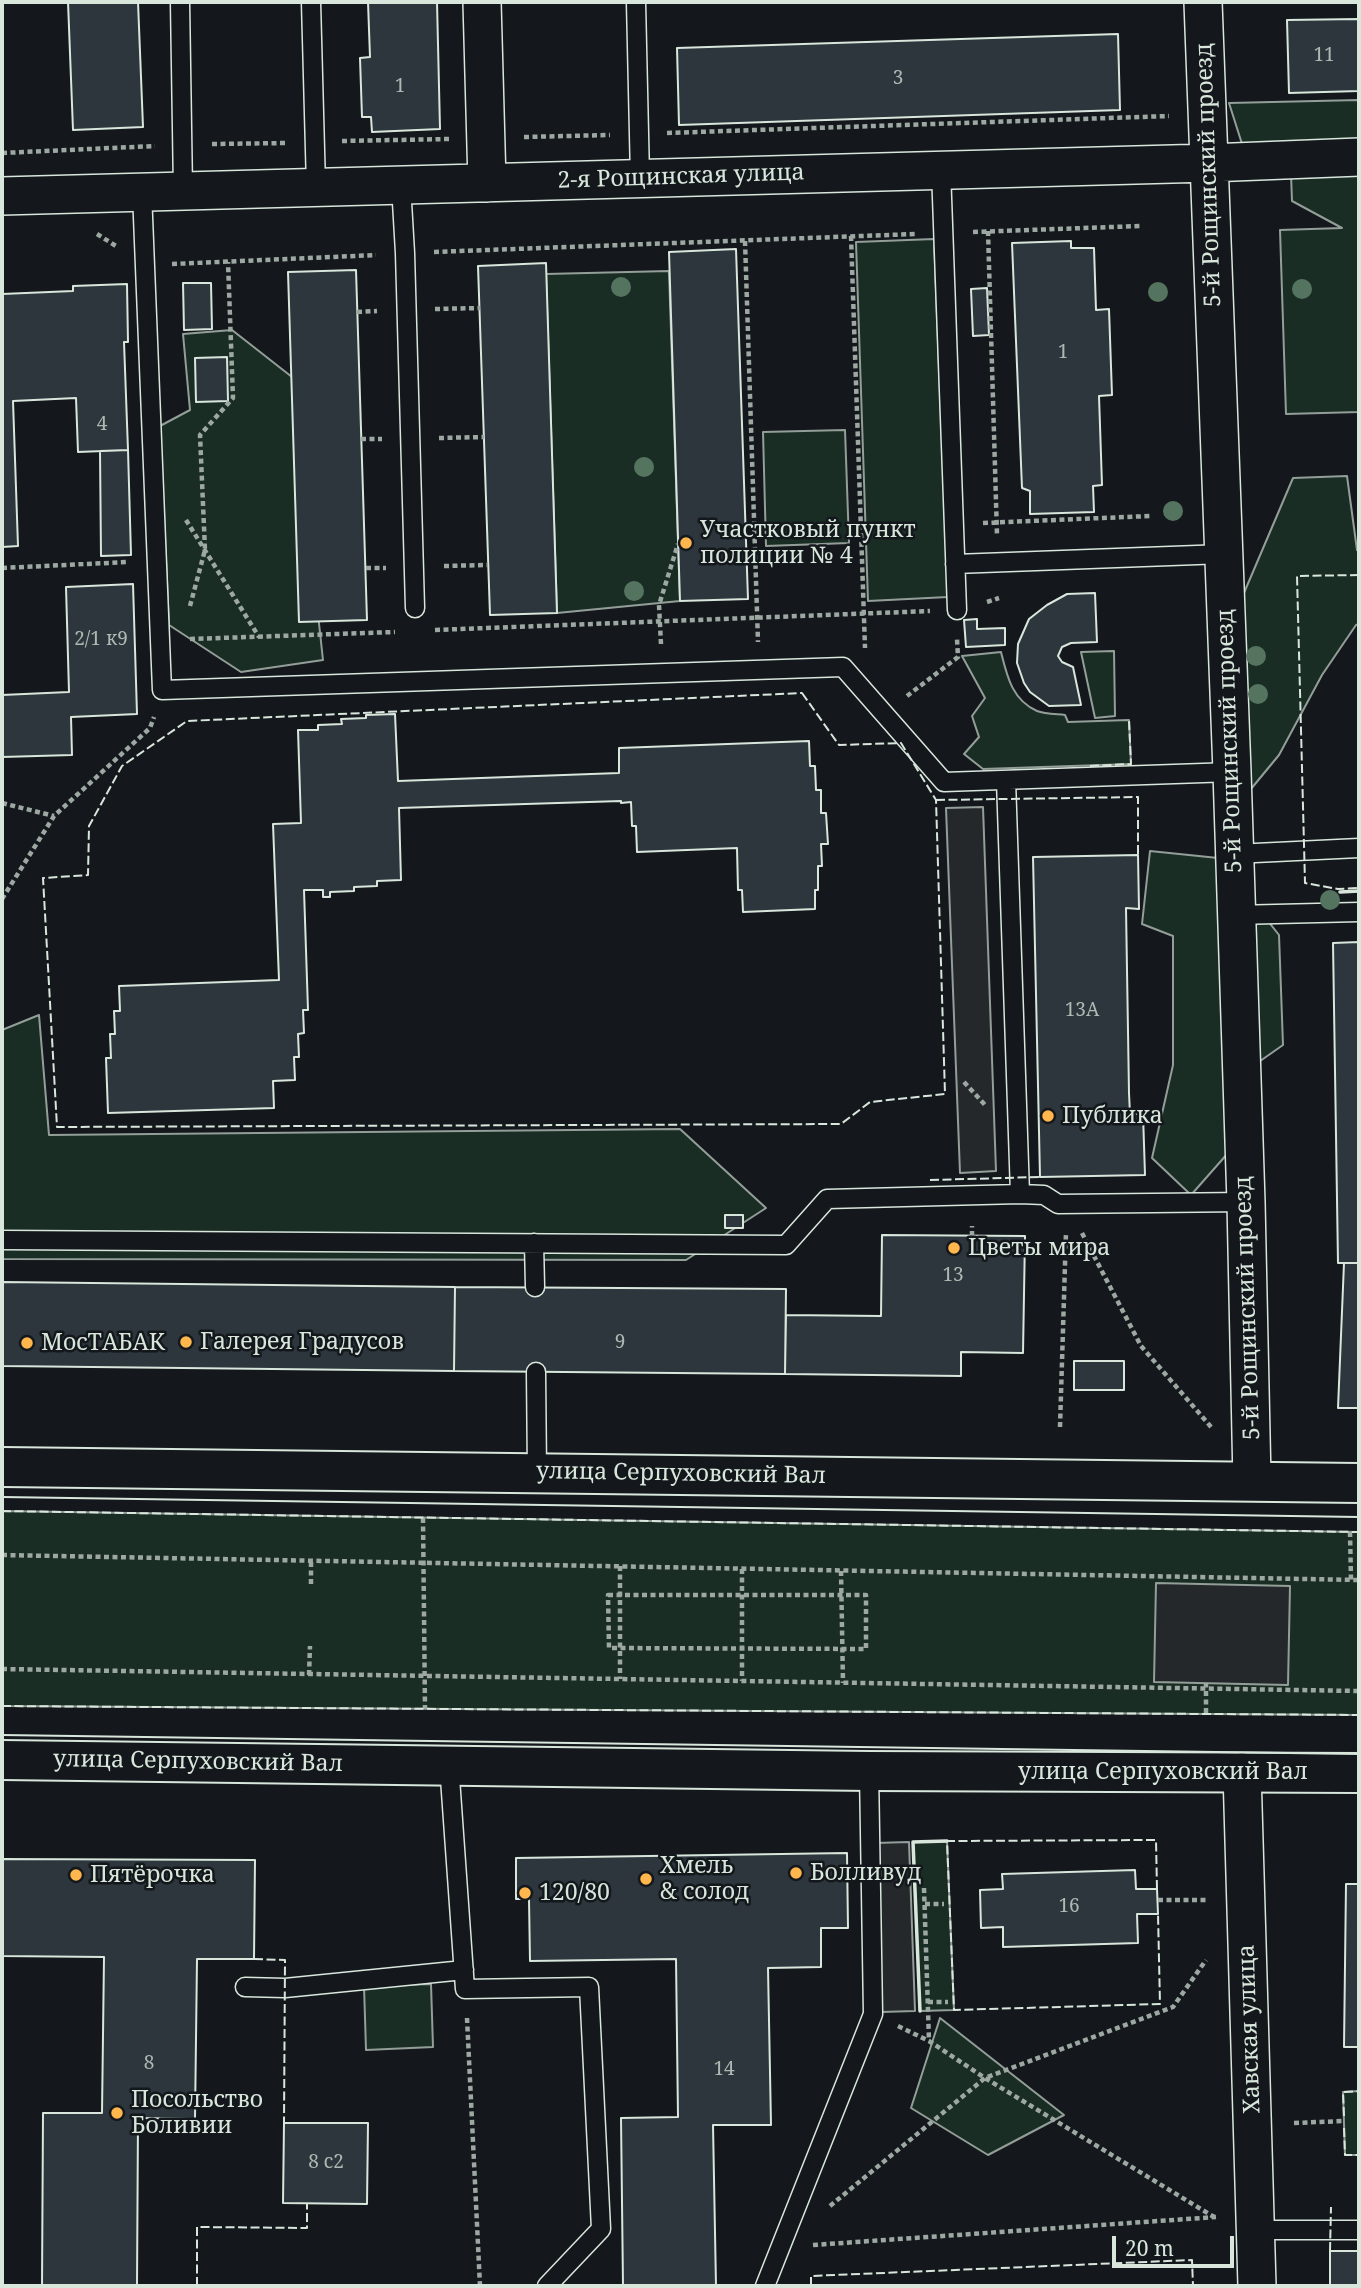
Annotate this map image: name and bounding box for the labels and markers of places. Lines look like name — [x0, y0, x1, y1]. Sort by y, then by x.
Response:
place label: Участковый пункт полиции № 4 — [700, 516, 916, 570]
marker: Участковый пункт полиции № 4 — [678, 535, 694, 551]
place label: Публика — [1062, 1102, 1163, 1130]
marker: Публика — [1040, 1108, 1056, 1124]
place label: Цветы мира — [968, 1234, 1110, 1262]
marker: Цветы мира — [946, 1240, 962, 1256]
place label: Галерея Градусов — [200, 1328, 404, 1356]
place label: МосТАБАК — [41, 1329, 165, 1357]
marker: Галерея Градусов — [178, 1334, 194, 1350]
marker: МосТАБАК — [19, 1335, 35, 1351]
place label: Хмель & солод — [660, 1852, 749, 1906]
place label: Болливуд — [810, 1859, 922, 1887]
place label: Пятёрочка — [90, 1861, 215, 1889]
marker: Болливуд — [788, 1865, 804, 1881]
marker: Пятёрочка — [68, 1867, 84, 1883]
marker: Хмель & солод — [638, 1871, 654, 1887]
place label: 120/80 — [539, 1879, 610, 1907]
marker: 120/80 — [517, 1885, 533, 1901]
place label: Посольство Боливии — [131, 2086, 263, 2140]
marker: Посольство Боливии — [109, 2105, 125, 2121]

